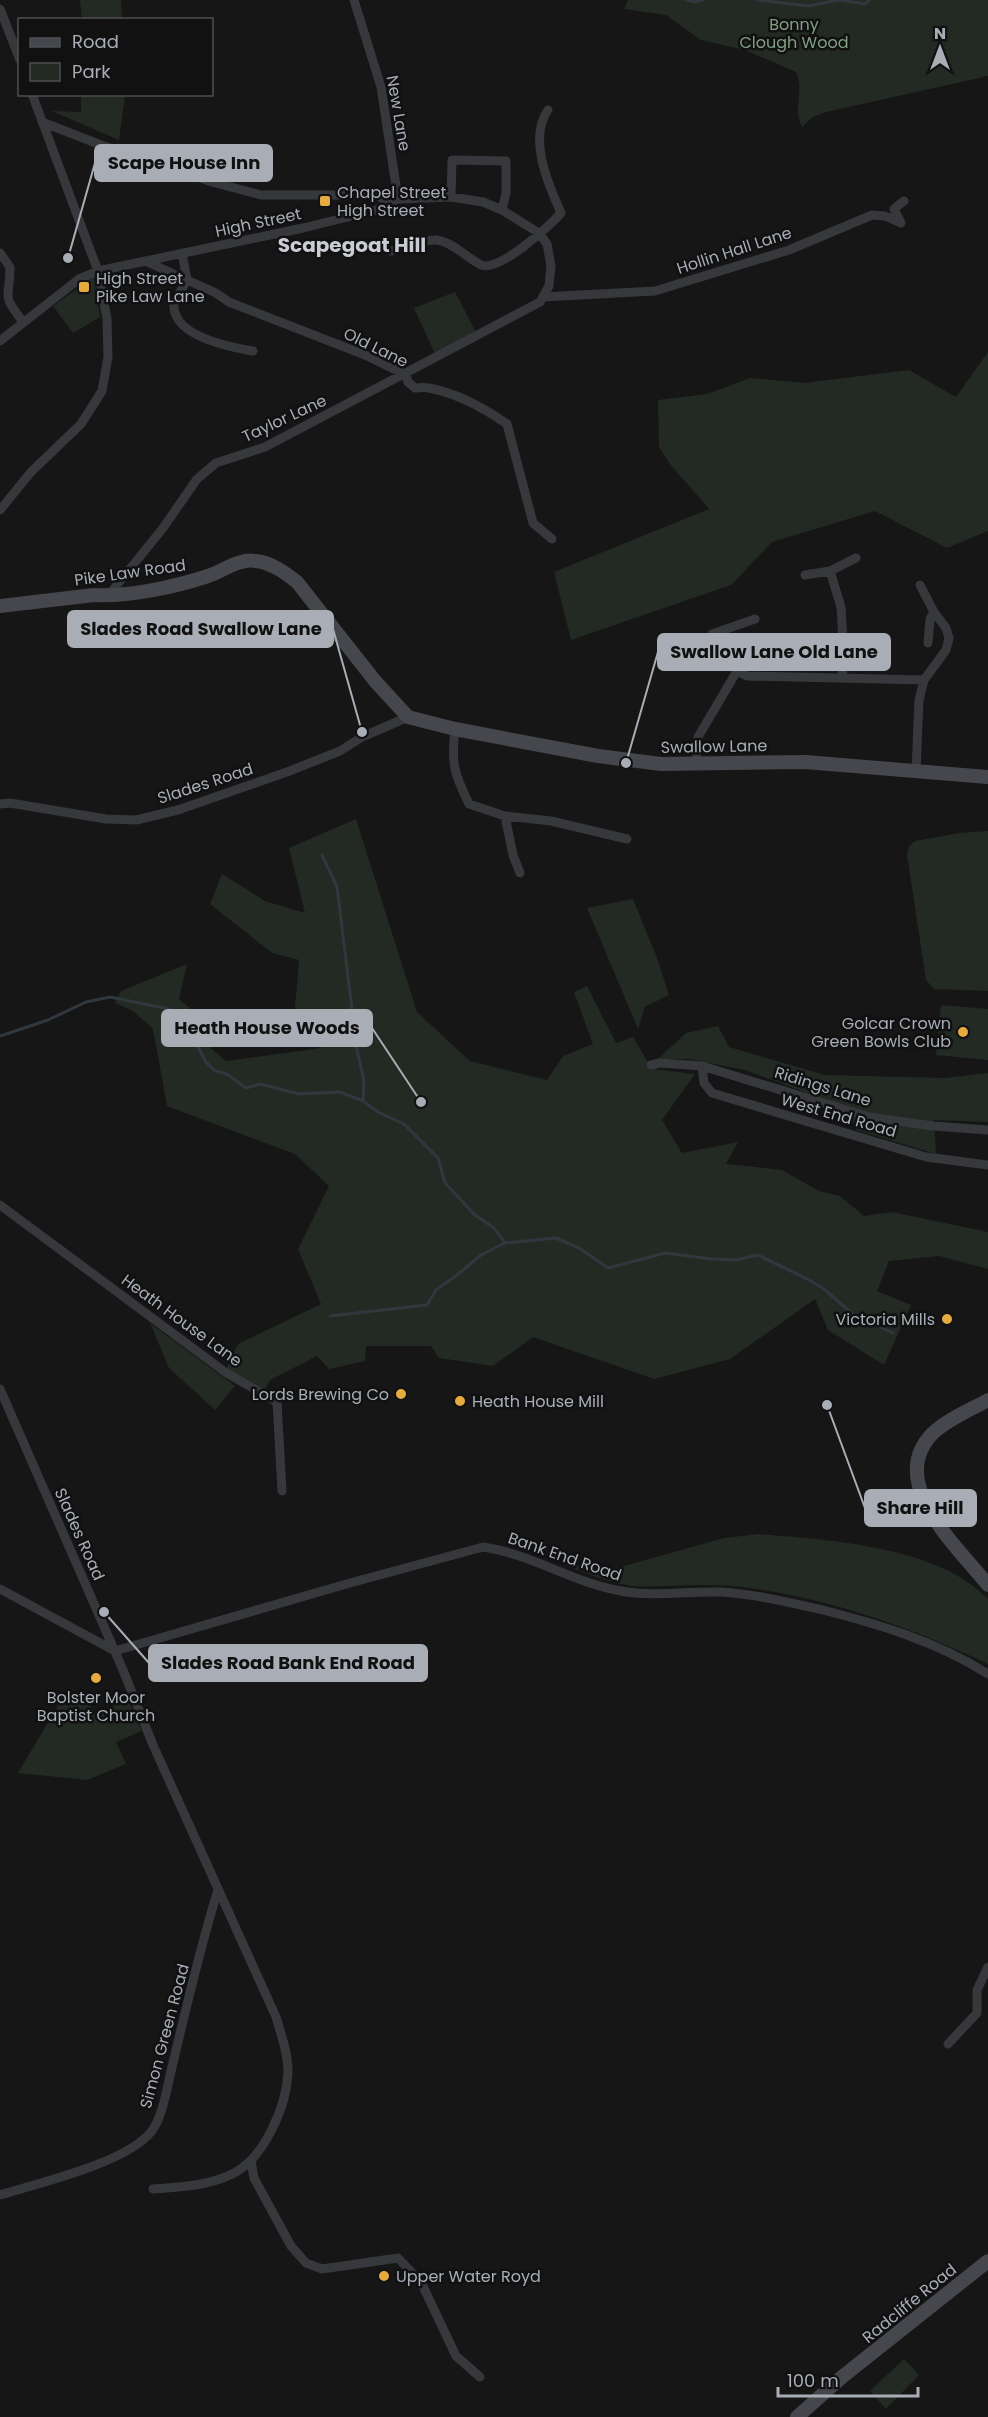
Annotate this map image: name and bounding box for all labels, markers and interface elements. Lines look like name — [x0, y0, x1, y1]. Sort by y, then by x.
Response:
park label: Bonny Clough Wood — [739, 13, 849, 54]
legend — [18, 18, 213, 96]
north arrow — [910, 18, 970, 78]
text: N — [934, 22, 946, 45]
text: Road — [72, 29, 119, 54]
text: Park — [72, 59, 111, 84]
street label: New Lane — [381, 73, 416, 153]
callout: Scape House Inn — [95, 145, 272, 181]
text: Scape House Inn — [108, 150, 260, 175]
place label: Chapel Street High Street — [337, 181, 446, 222]
marker: Chapel Street High Street — [318, 194, 332, 208]
street label: High Street — [213, 202, 303, 243]
street label: Hollin Hall Lane — [674, 221, 795, 280]
district label: Scapegoat Hill — [278, 231, 426, 259]
place label: High Street Pike Law Lane — [96, 267, 205, 308]
marker: High Street Pike Law Lane — [77, 280, 91, 294]
street label: Old Lane — [340, 322, 412, 373]
street label: Taylor Lane — [238, 389, 330, 448]
street label: Pike Law Road — [73, 553, 187, 592]
callout: Slades Road Swallow Lane — [68, 611, 333, 647]
text: Slades Road Swallow Lane — [80, 616, 322, 641]
callout: Swallow Lane Old Lane — [658, 634, 890, 670]
text: Swallow Lane Old Lane — [670, 639, 878, 664]
street label: Swallow Lane — [660, 734, 768, 759]
street label: Slades Road — [154, 757, 256, 810]
callout: Heath House Woods — [162, 1010, 372, 1046]
place label: Golcar Crown Green Bowls Club — [811, 1012, 951, 1053]
text: Heath House Woods — [174, 1015, 360, 1040]
marker: Golcar Crown Green Bowls Club — [956, 1025, 970, 1039]
street label: Ridings Lane — [772, 1061, 874, 1112]
street label: West End Road — [778, 1088, 899, 1143]
street label: Heath House Lane — [117, 1269, 247, 1372]
place label: Victoria Mills — [836, 1308, 935, 1331]
marker: Victoria Mills — [940, 1312, 954, 1326]
place label: Lords Brewing Co — [252, 1383, 389, 1406]
marker: Lords Brewing Co — [394, 1387, 408, 1401]
place label: Heath House Mill — [472, 1390, 604, 1413]
marker: Heath House Mill — [453, 1394, 467, 1408]
street label: Slades Road — [49, 1484, 110, 1584]
callout: Share Hill — [865, 1490, 976, 1526]
text: Share Hill — [876, 1495, 964, 1520]
street label: Bank End Road — [505, 1526, 625, 1587]
callout: Slades Road Bank End Road — [149, 1645, 427, 1681]
text: Slades Road Bank End Road — [161, 1650, 415, 1675]
marker: Bolster Moor Baptist Church — [89, 1671, 103, 1685]
place label: Bolster Moor Baptist Church — [37, 1686, 155, 1727]
street label: Simon Green Road — [134, 1961, 195, 2111]
street label: Radcliffe Road — [857, 2258, 961, 2349]
place label: Upper Water Royd — [396, 2265, 541, 2288]
marker: Upper Water Royd — [377, 2269, 391, 2283]
scale bar — [778, 2360, 918, 2398]
text: 100 m — [787, 2368, 839, 2393]

